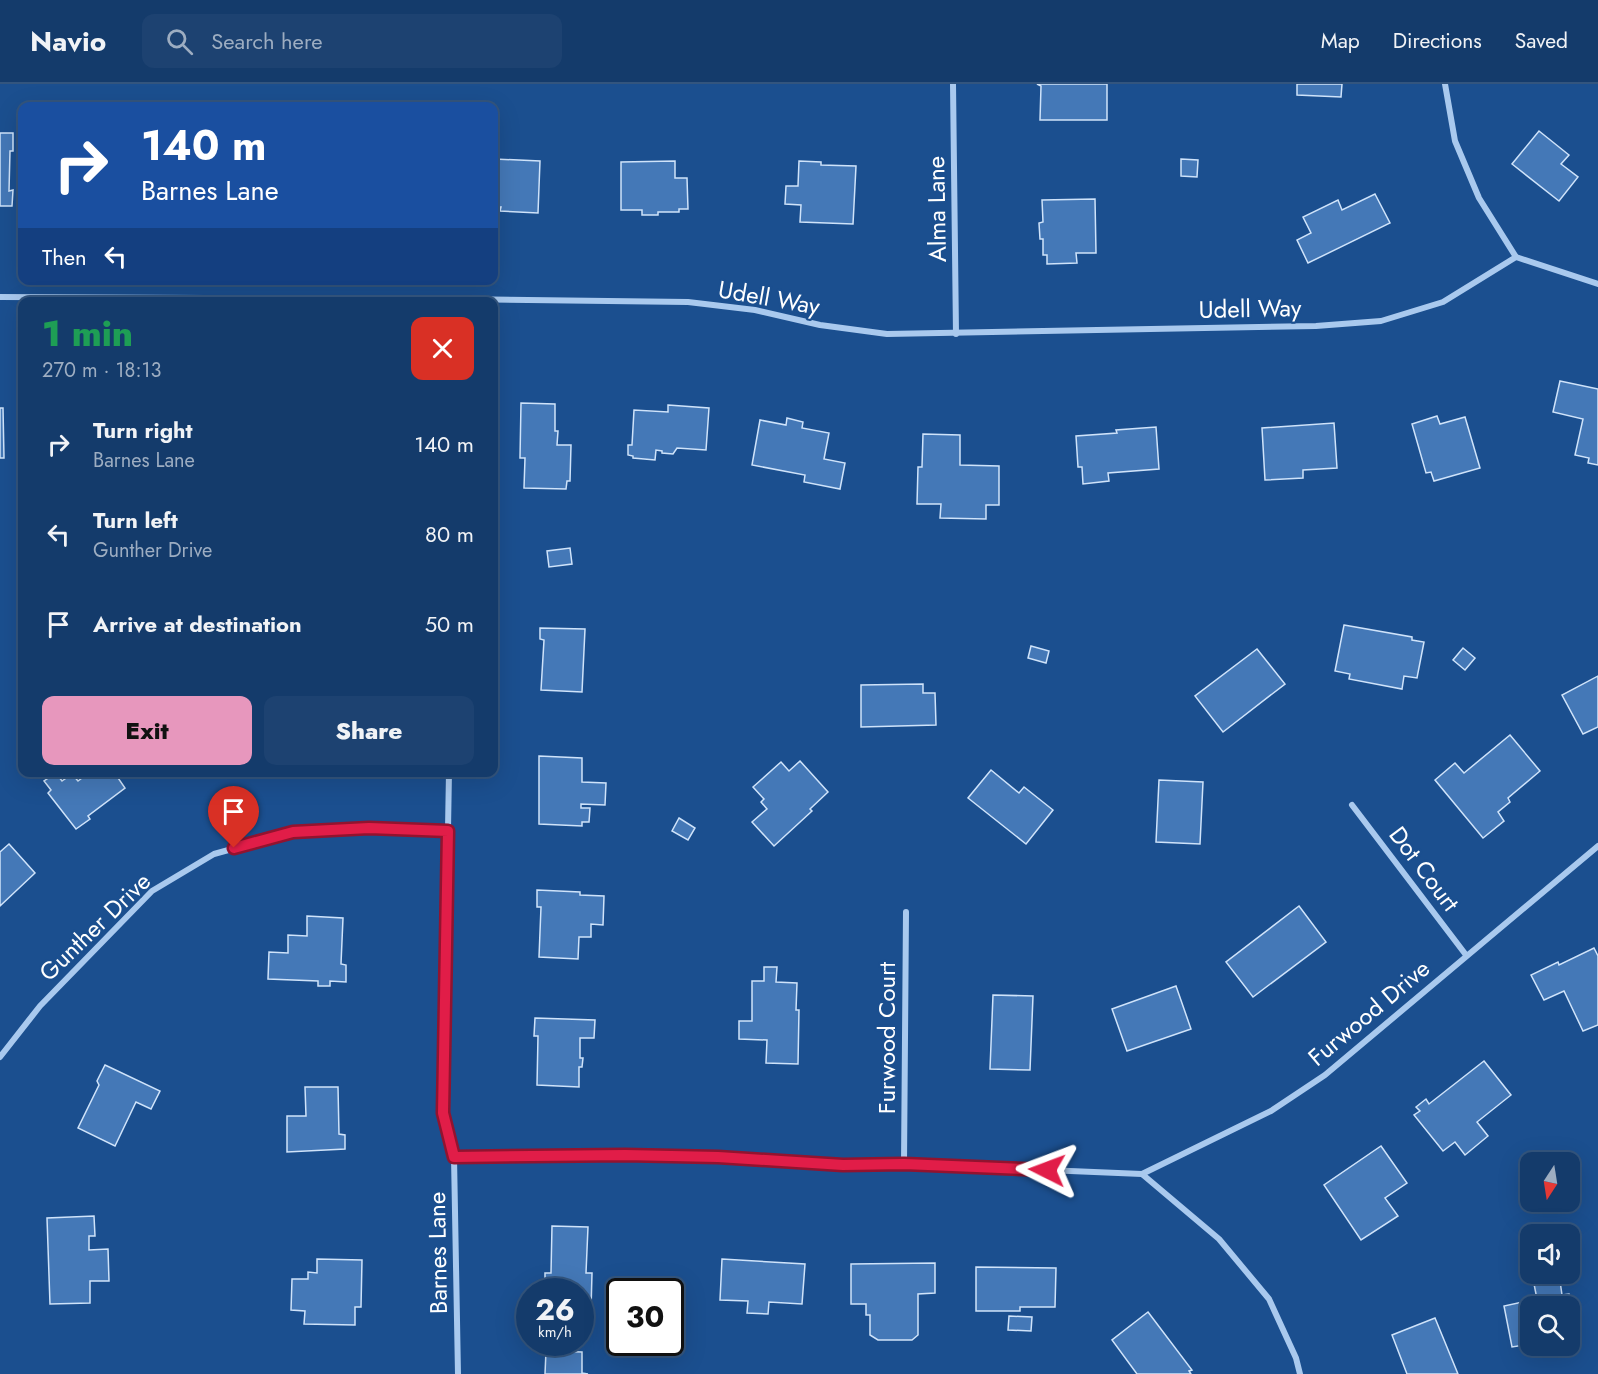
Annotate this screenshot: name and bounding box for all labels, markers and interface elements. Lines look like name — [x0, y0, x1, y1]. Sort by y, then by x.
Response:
search box — [142, 14, 562, 68]
text: Navio — [30, 21, 106, 62]
icon: search — [163, 25, 196, 58]
text: Search here — [211, 25, 322, 57]
text: Map — [1321, 26, 1360, 56]
text: Directions — [1393, 26, 1482, 56]
text: Saved — [1515, 26, 1568, 56]
text: 140 m — [141, 115, 267, 176]
icon: right — [42, 126, 120, 204]
street label: Alma Lane — [918, 156, 955, 262]
text: Barnes Lane — [141, 171, 279, 210]
icon: left — [99, 240, 132, 273]
text: Then — [42, 241, 87, 273]
street label: Udell Way — [715, 271, 823, 324]
street label: Udell Way — [1198, 290, 1302, 327]
text: 1 min — [42, 307, 133, 359]
button: close — [411, 317, 474, 380]
text: 270 m · 18:13 — [42, 356, 161, 385]
text: Turn right — [93, 414, 193, 446]
icon: right — [42, 428, 75, 461]
text: 140 m — [414, 428, 474, 460]
text: Barnes Lane — [93, 446, 195, 475]
text: Turn left — [93, 504, 178, 536]
icon: left — [42, 518, 75, 551]
text: 80 m — [425, 518, 474, 550]
text: Gunther Drive — [93, 536, 212, 565]
icon: arrive — [42, 608, 75, 641]
text: Arrive at destination — [93, 608, 302, 640]
text: 50 m — [425, 608, 474, 640]
button: Exit — [42, 696, 252, 765]
button: Share — [264, 696, 474, 765]
pin — [208, 786, 259, 848]
icon: arrive — [217, 795, 250, 828]
street label: Dot Court — [1381, 819, 1468, 919]
street label: Gunther Drive — [31, 864, 158, 989]
street label: Furwood Drive — [1300, 951, 1437, 1074]
street label: Furwood Court — [869, 962, 904, 1114]
position arrow — [1015, 1138, 1079, 1202]
north arrow — [1520, 1152, 1580, 1212]
map controls — [1520, 1152, 1580, 1356]
street label: Barnes Lane — [419, 1192, 456, 1314]
button: sound — [1520, 1224, 1580, 1284]
speed limit sign: 30 — [606, 1278, 684, 1356]
text: 26 — [535, 1288, 575, 1331]
button: search — [1520, 1296, 1580, 1356]
text: km/h — [538, 1321, 572, 1343]

